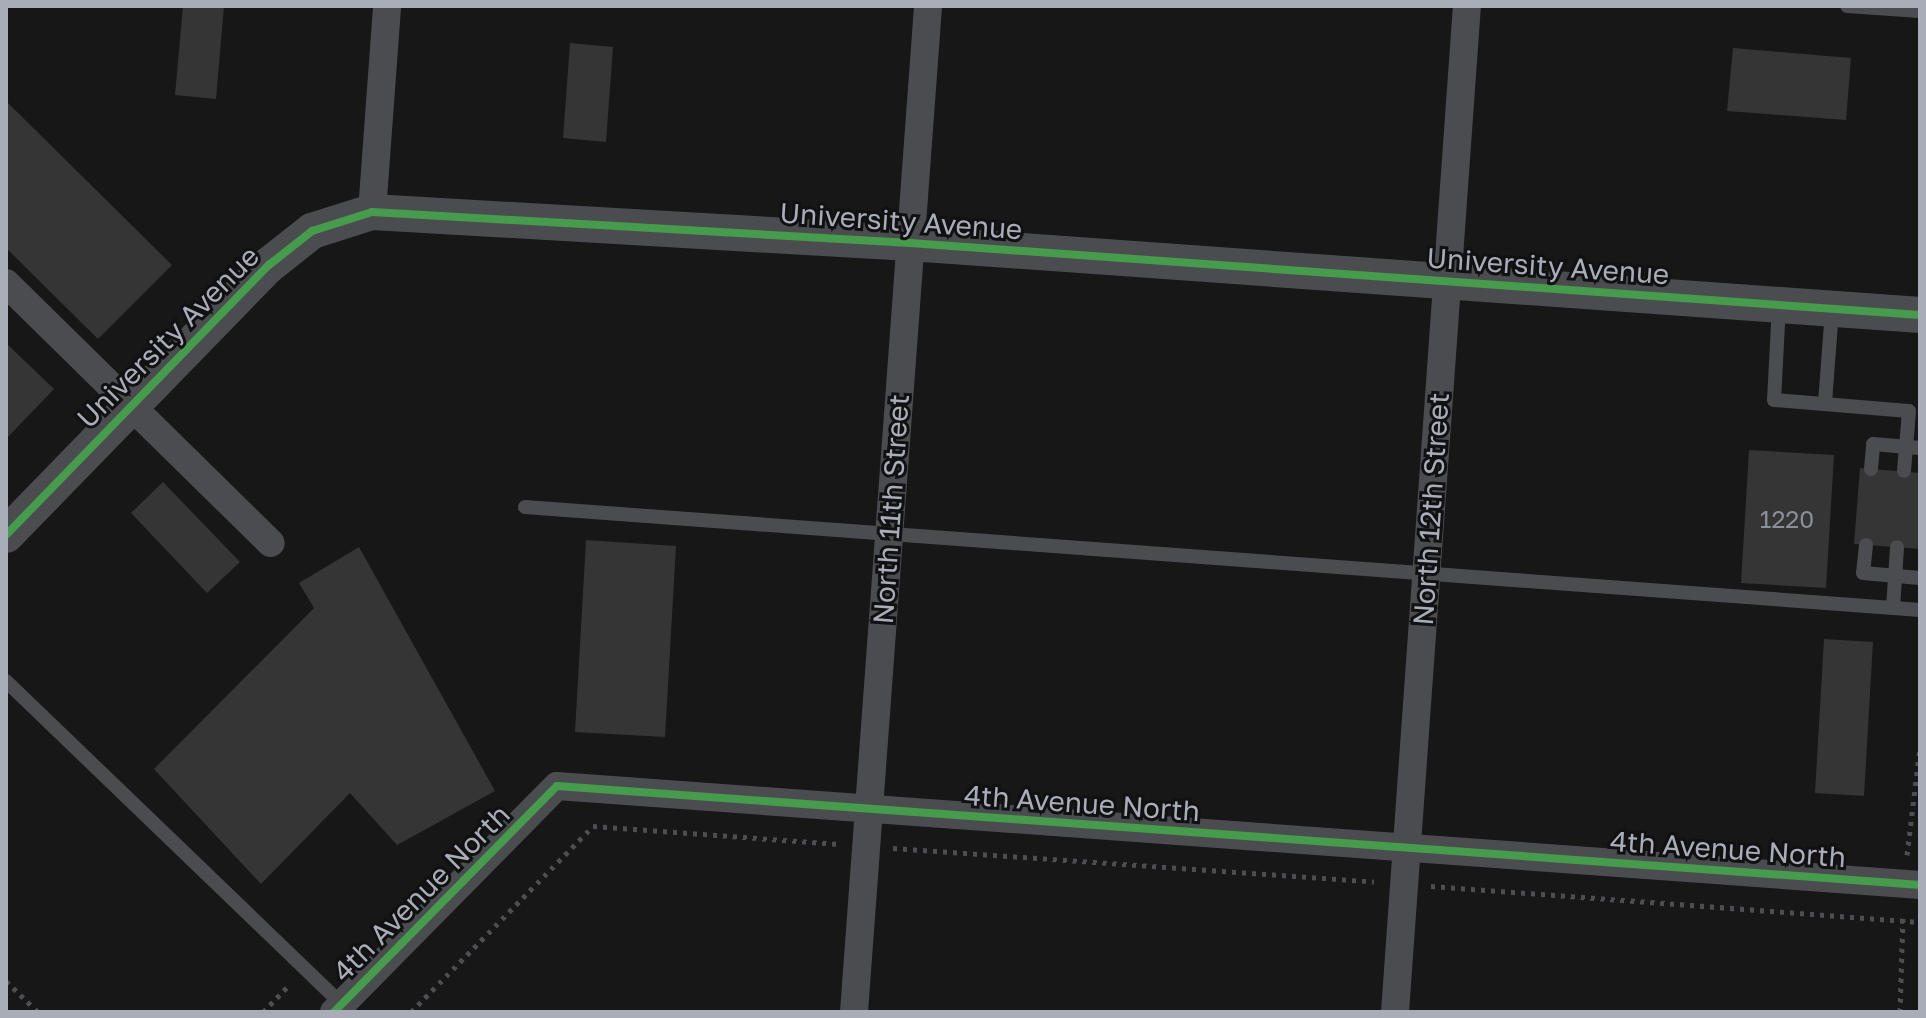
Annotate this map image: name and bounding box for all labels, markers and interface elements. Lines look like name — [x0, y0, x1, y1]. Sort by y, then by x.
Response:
street label: University Avenue — [779, 196, 1023, 246]
street label: University Avenue — [70, 239, 266, 435]
street label: University Avenue — [1426, 241, 1670, 291]
street label: North 12th Street — [1406, 392, 1456, 626]
street label: North 11th Street — [866, 393, 916, 625]
house number: 1220 — [1760, 505, 1814, 533]
street label: 4th Avenue North — [963, 778, 1201, 828]
street label: 4th Avenue North — [326, 798, 516, 988]
street label: 4th Avenue North — [1609, 824, 1847, 874]

